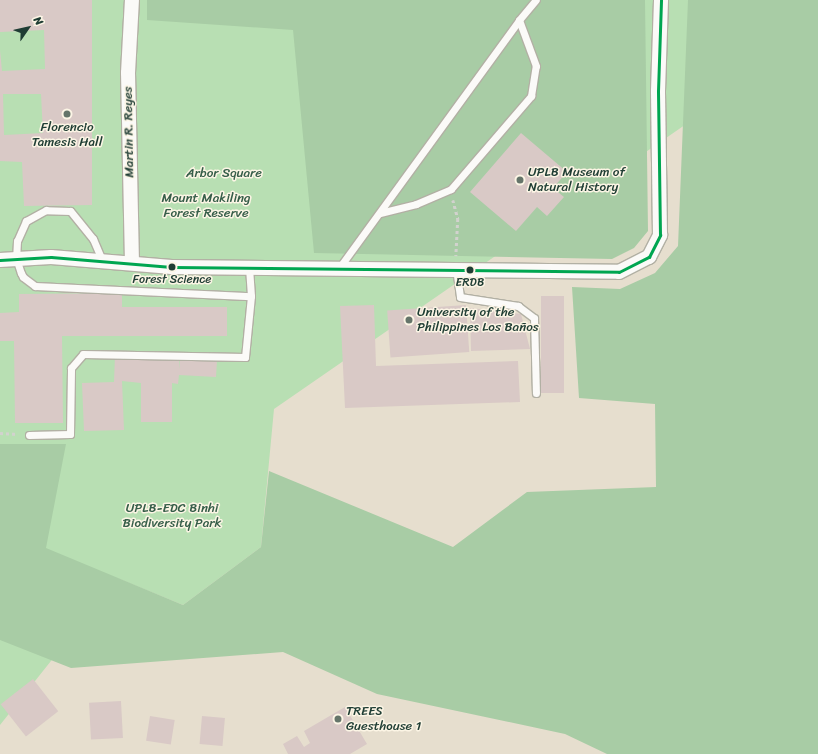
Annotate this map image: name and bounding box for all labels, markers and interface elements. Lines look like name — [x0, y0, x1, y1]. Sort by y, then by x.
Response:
north arrow — [8, 8, 48, 48]
text: N — [28, 13, 48, 29]
street label: Martin R. Reyes — [120, 86, 138, 178]
marker: Florencio Tamesis Hall — [62, 109, 72, 119]
place label: Florencio Tamesis Hall — [32, 120, 102, 151]
park label: Arbor Square — [186, 165, 262, 181]
place label: UPLB Museum of Natural History — [528, 165, 625, 196]
marker: UPLB Museum of Natural History — [515, 175, 525, 185]
park label: Mount Makiling Forest Reserve — [162, 191, 250, 222]
marker: Forest Science — [167, 262, 177, 272]
marker: ERDB — [465, 265, 475, 275]
place label: Forest Science — [133, 273, 211, 287]
place label: ERDB — [456, 276, 484, 290]
place label: University of the Philippines Los Baños — [417, 305, 539, 336]
marker: University of the Philippines Los Baños — [404, 315, 414, 325]
park label: UPLB-EDC Binhi Biodiversity Park — [123, 501, 221, 532]
place label: TREES Guesthouse 1 — [346, 704, 421, 735]
marker: TREES Guesthouse 1 — [333, 714, 343, 724]

